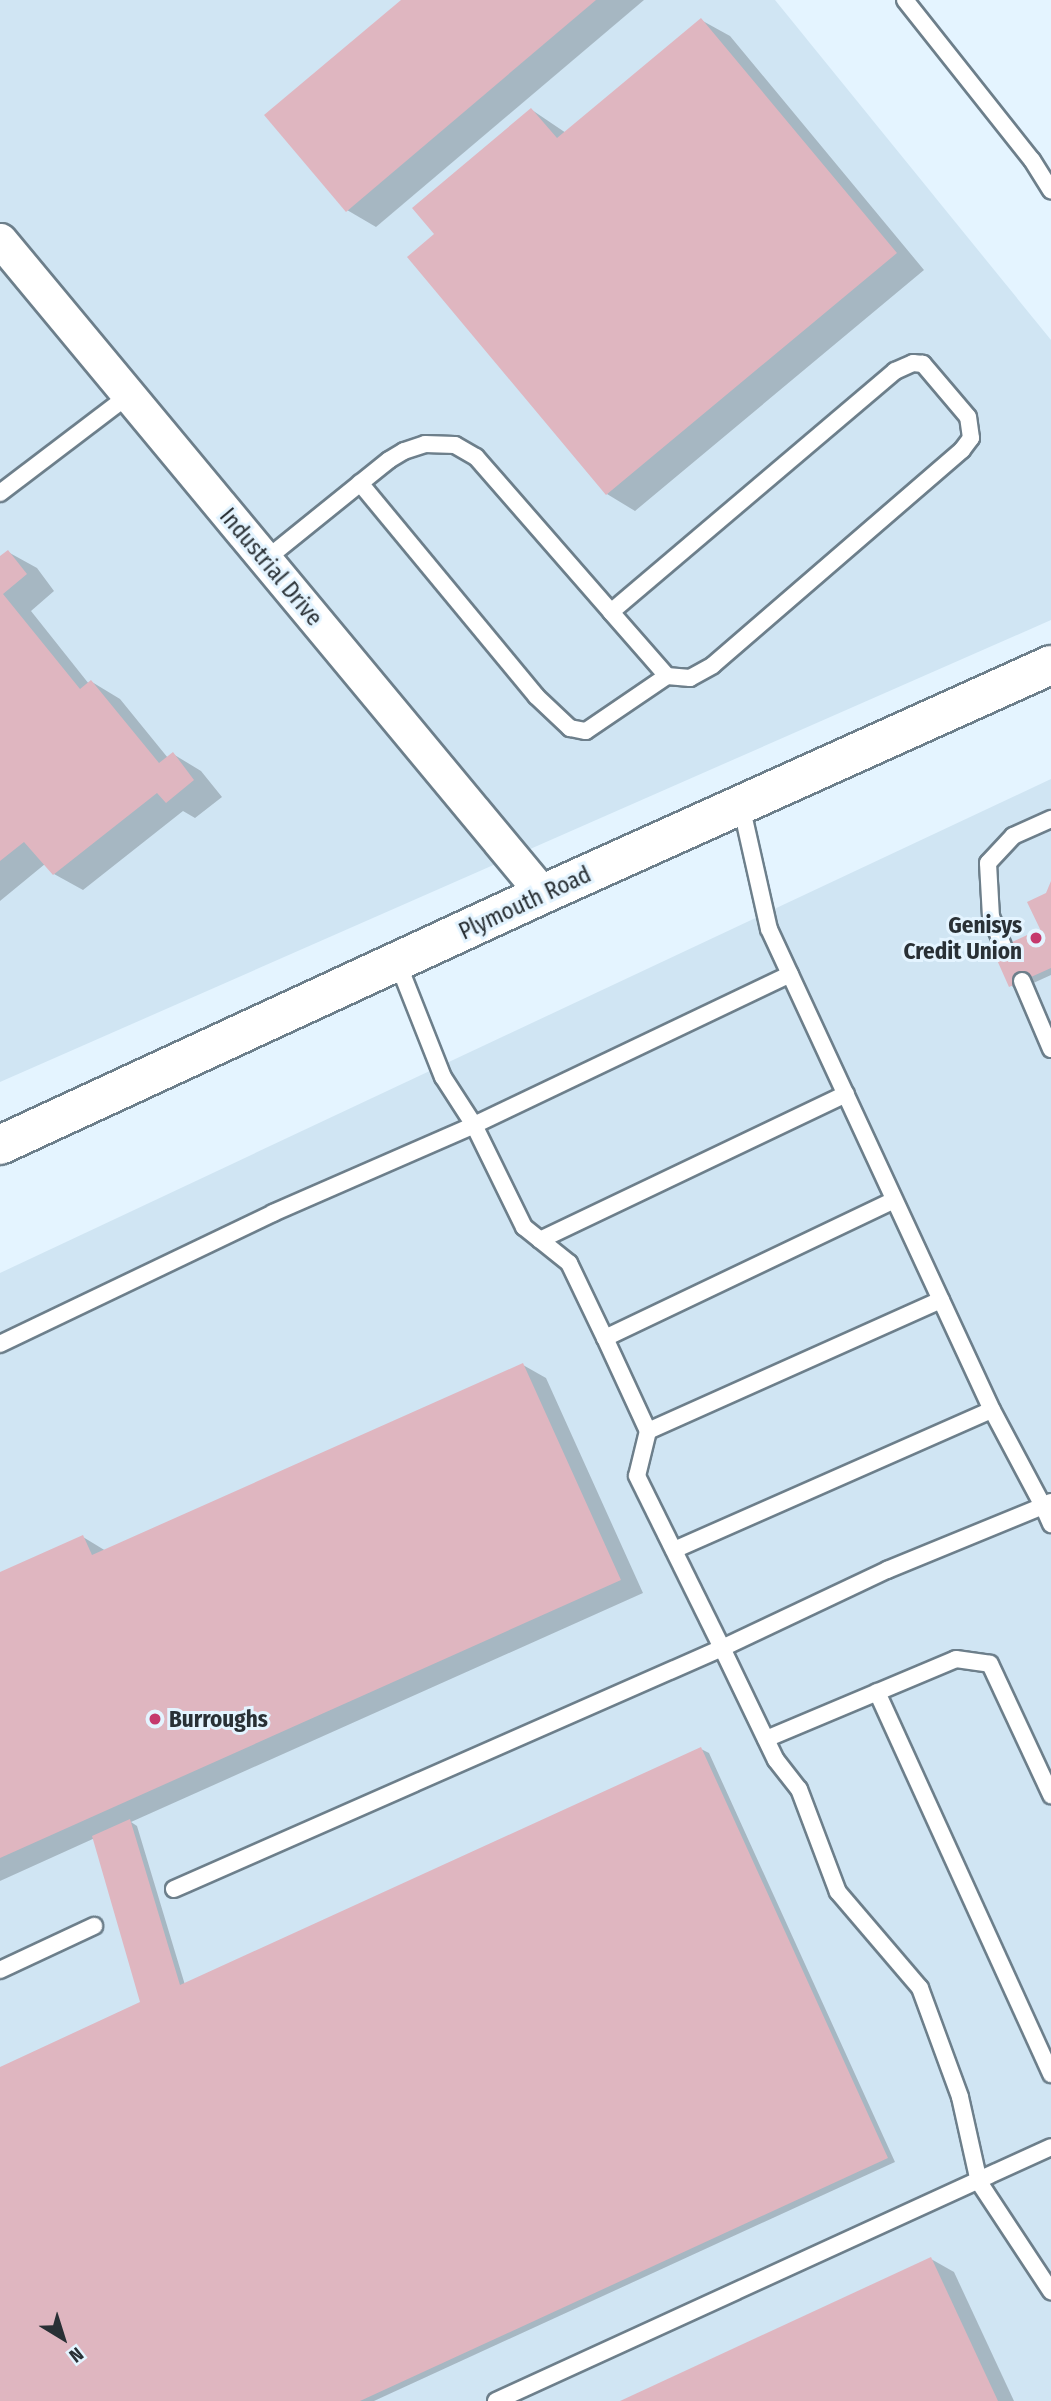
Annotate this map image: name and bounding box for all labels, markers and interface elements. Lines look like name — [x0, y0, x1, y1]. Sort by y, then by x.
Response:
street label: Industrial Drive — [214, 503, 328, 631]
street label: Plymouth Road — [455, 860, 595, 946]
place label: Genisys Credit Union — [904, 911, 1022, 965]
marker: Genisys Credit Union — [1028, 930, 1044, 946]
place label: Burroughs — [169, 1705, 268, 1733]
marker: Burroughs — [147, 1711, 163, 1727]
north arrow — [28, 2303, 98, 2373]
text: N — [65, 2342, 88, 2368]

